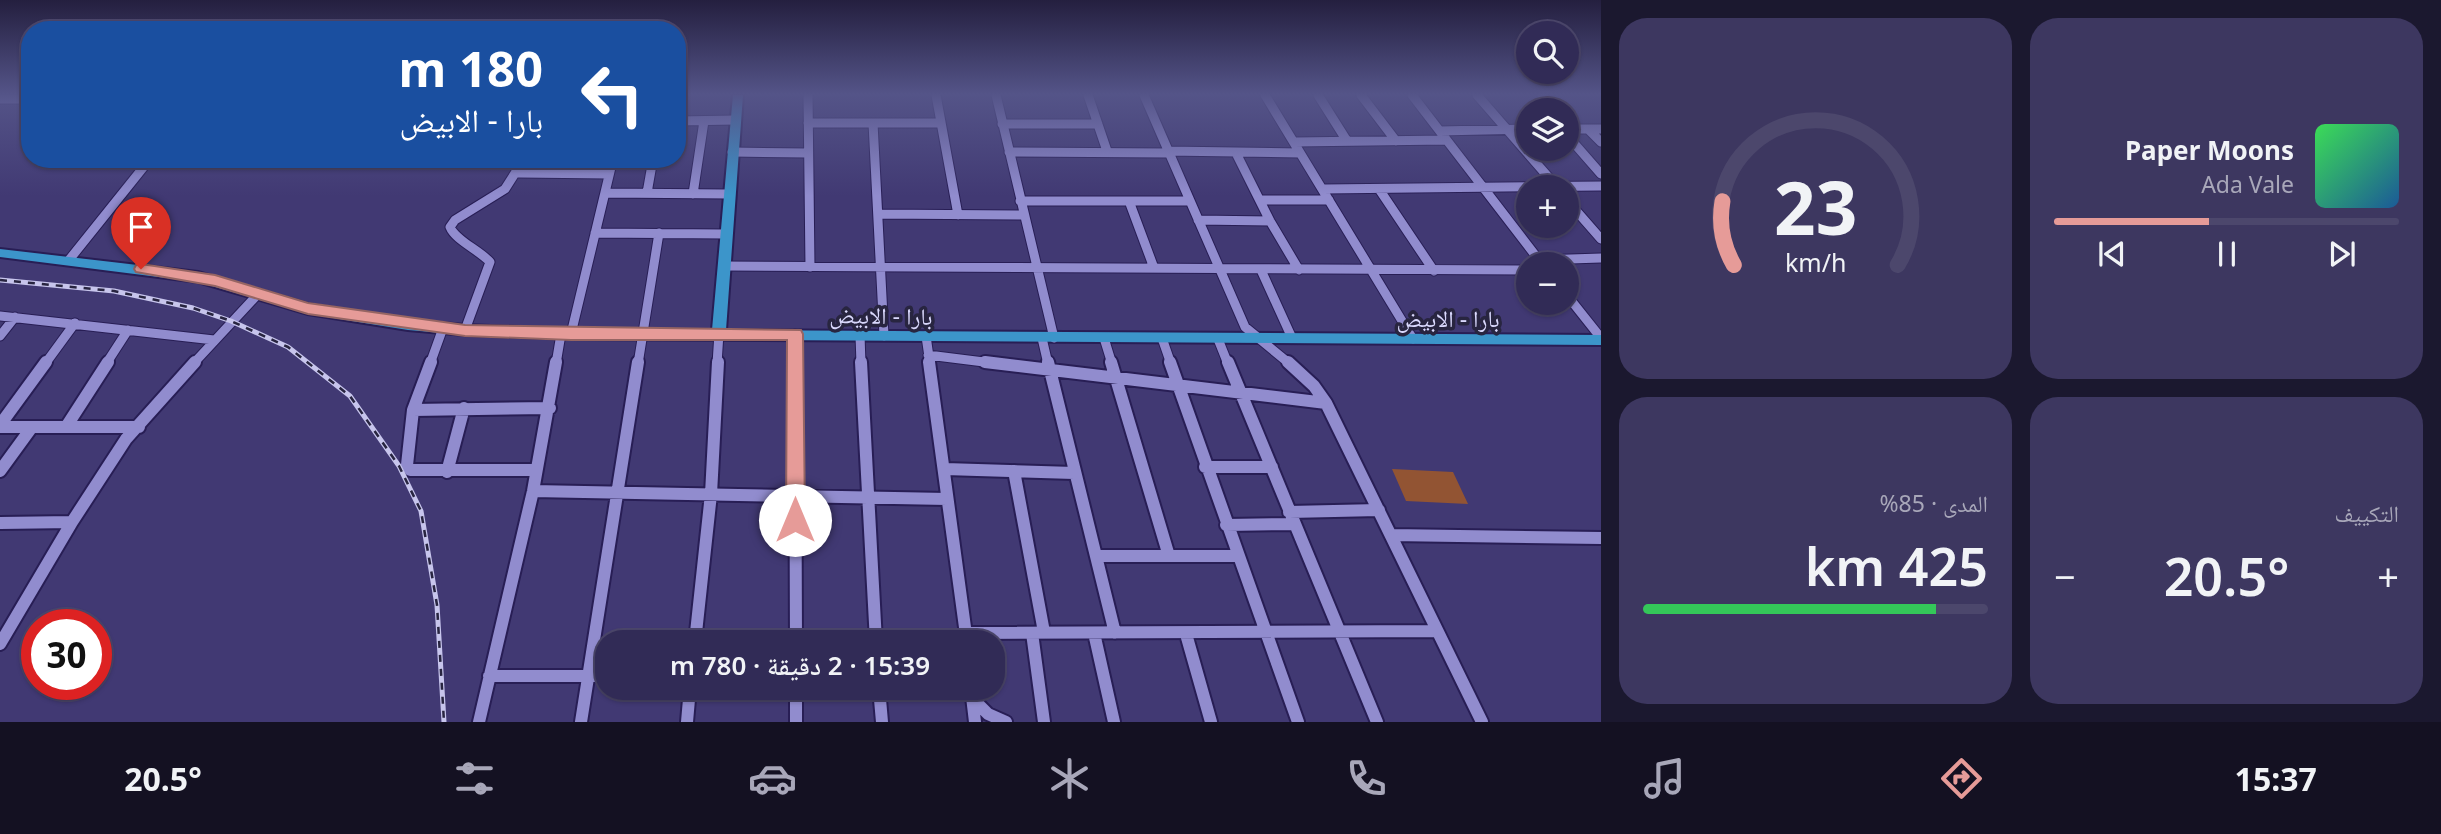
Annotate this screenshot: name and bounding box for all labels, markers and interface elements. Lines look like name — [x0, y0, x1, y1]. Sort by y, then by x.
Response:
map controls — [1516, 21, 1579, 315]
button: search — [1516, 21, 1579, 84]
text: 180 m — [398, 35, 543, 101]
icon: left — [567, 49, 658, 140]
text: بارا - الابيض — [400, 98, 543, 141]
button: layers — [1516, 98, 1579, 161]
text: Paper Moons — [2125, 132, 2294, 168]
text: 23 — [1774, 157, 1857, 256]
text: Ada Vale — [2201, 168, 2294, 200]
button: + — [1516, 175, 1579, 238]
pin — [111, 197, 171, 269]
icon: arrive — [122, 208, 160, 246]
icon: previous — [2093, 235, 2131, 273]
icon: pause — [2208, 235, 2246, 273]
icon: next — [2323, 235, 2361, 273]
text: km/h — [1785, 245, 1846, 279]
button: − — [1516, 252, 1579, 315]
street label: بارا - الابيض — [829, 298, 933, 332]
street label: بارا - الابيض — [1396, 302, 1500, 334]
position arrow — [758, 483, 832, 557]
text: المدى · 85% — [1879, 487, 1988, 519]
text: التكييف — [2334, 497, 2399, 529]
text: 425 km — [1805, 530, 1988, 601]
text: 20.5° — [2164, 540, 2289, 611]
text: − — [2054, 550, 2076, 602]
text: + — [2377, 550, 2399, 602]
speed limit sign: 30 — [21, 609, 112, 700]
text: 15:39 · 2 دقيقة · 780 m — [670, 647, 930, 683]
icon: filters — [450, 754, 499, 803]
icon: car — [748, 754, 797, 803]
icon: climate — [1045, 754, 1094, 803]
icon: phone — [1342, 754, 1391, 803]
icon: music — [1640, 754, 1689, 803]
icon: directions — [1937, 754, 1986, 803]
text: 20.5° — [124, 757, 202, 800]
text: 15:37 — [2235, 757, 2317, 800]

